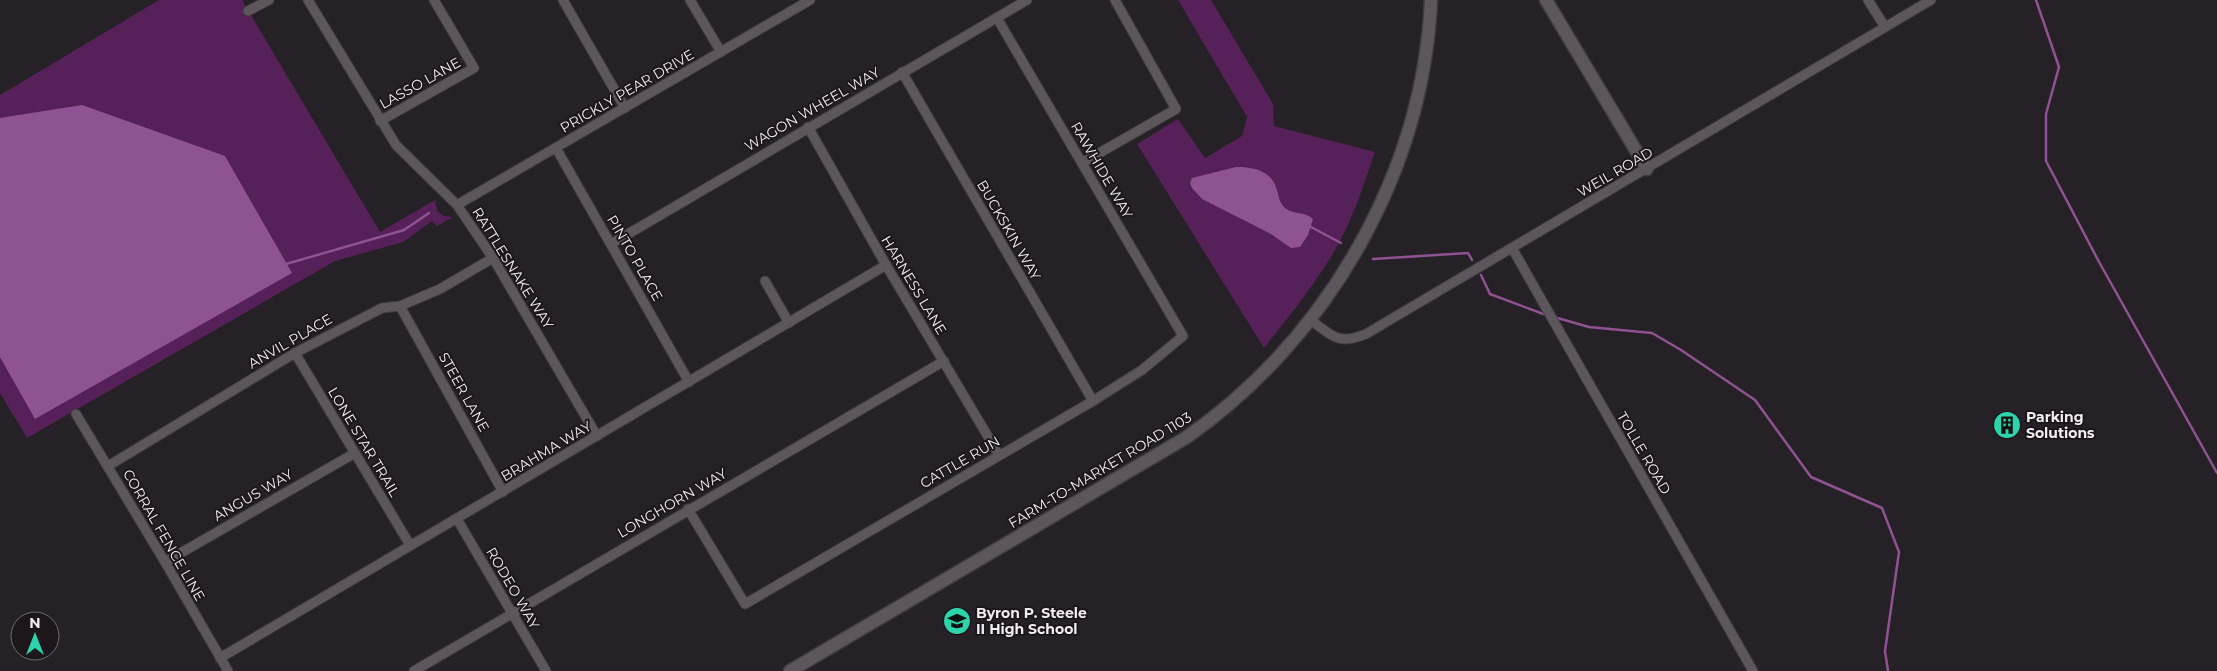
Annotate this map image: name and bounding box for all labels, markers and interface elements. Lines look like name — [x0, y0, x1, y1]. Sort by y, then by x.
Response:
street label: PRICKLY PEAR DRIVE — [557, 45, 697, 137]
street label: LASSO LANE — [376, 53, 464, 113]
street label: WAGON WHEEL WAY — [741, 63, 883, 155]
street label: RAWHIDE WAY — [1067, 119, 1137, 222]
street label: WEIL ROAD — [1574, 143, 1656, 201]
street label: BUCKSKIN WAY — [973, 177, 1045, 283]
street label: RATTLESNAKE WAY — [468, 204, 558, 332]
street label: PINTO PLACE — [603, 212, 667, 304]
street label: HARNESS LANE — [877, 232, 951, 338]
street label: ANVIL PLACE — [245, 310, 335, 372]
street label: STEER LANE — [435, 349, 493, 435]
street label: LONE STAR TRAIL — [324, 384, 404, 501]
street label: FARM-TO-MARKET ROAD 1103 — [1005, 408, 1195, 532]
street label: TOLLE ROAD — [1613, 408, 1675, 498]
place label: Parking Solutions — [2026, 408, 2095, 442]
building icon: Parking Solutions — [1992, 410, 2022, 440]
street label: BRAHMA WAY — [497, 417, 595, 485]
street label: CATTLE RUN — [917, 432, 1003, 492]
street label: LONGHORN WAY — [614, 464, 730, 542]
street label: ANGUS WAY — [210, 465, 296, 525]
street label: CORRAL FENCE LINE — [119, 466, 209, 604]
street label: RODEO WAY — [482, 544, 544, 632]
place label: Byron P. Steele II High School — [976, 604, 1087, 638]
school or university icon: Byron P. Steele II High School — [942, 606, 972, 636]
north arrow — [10, 611, 60, 661]
text: N — [29, 614, 41, 632]

